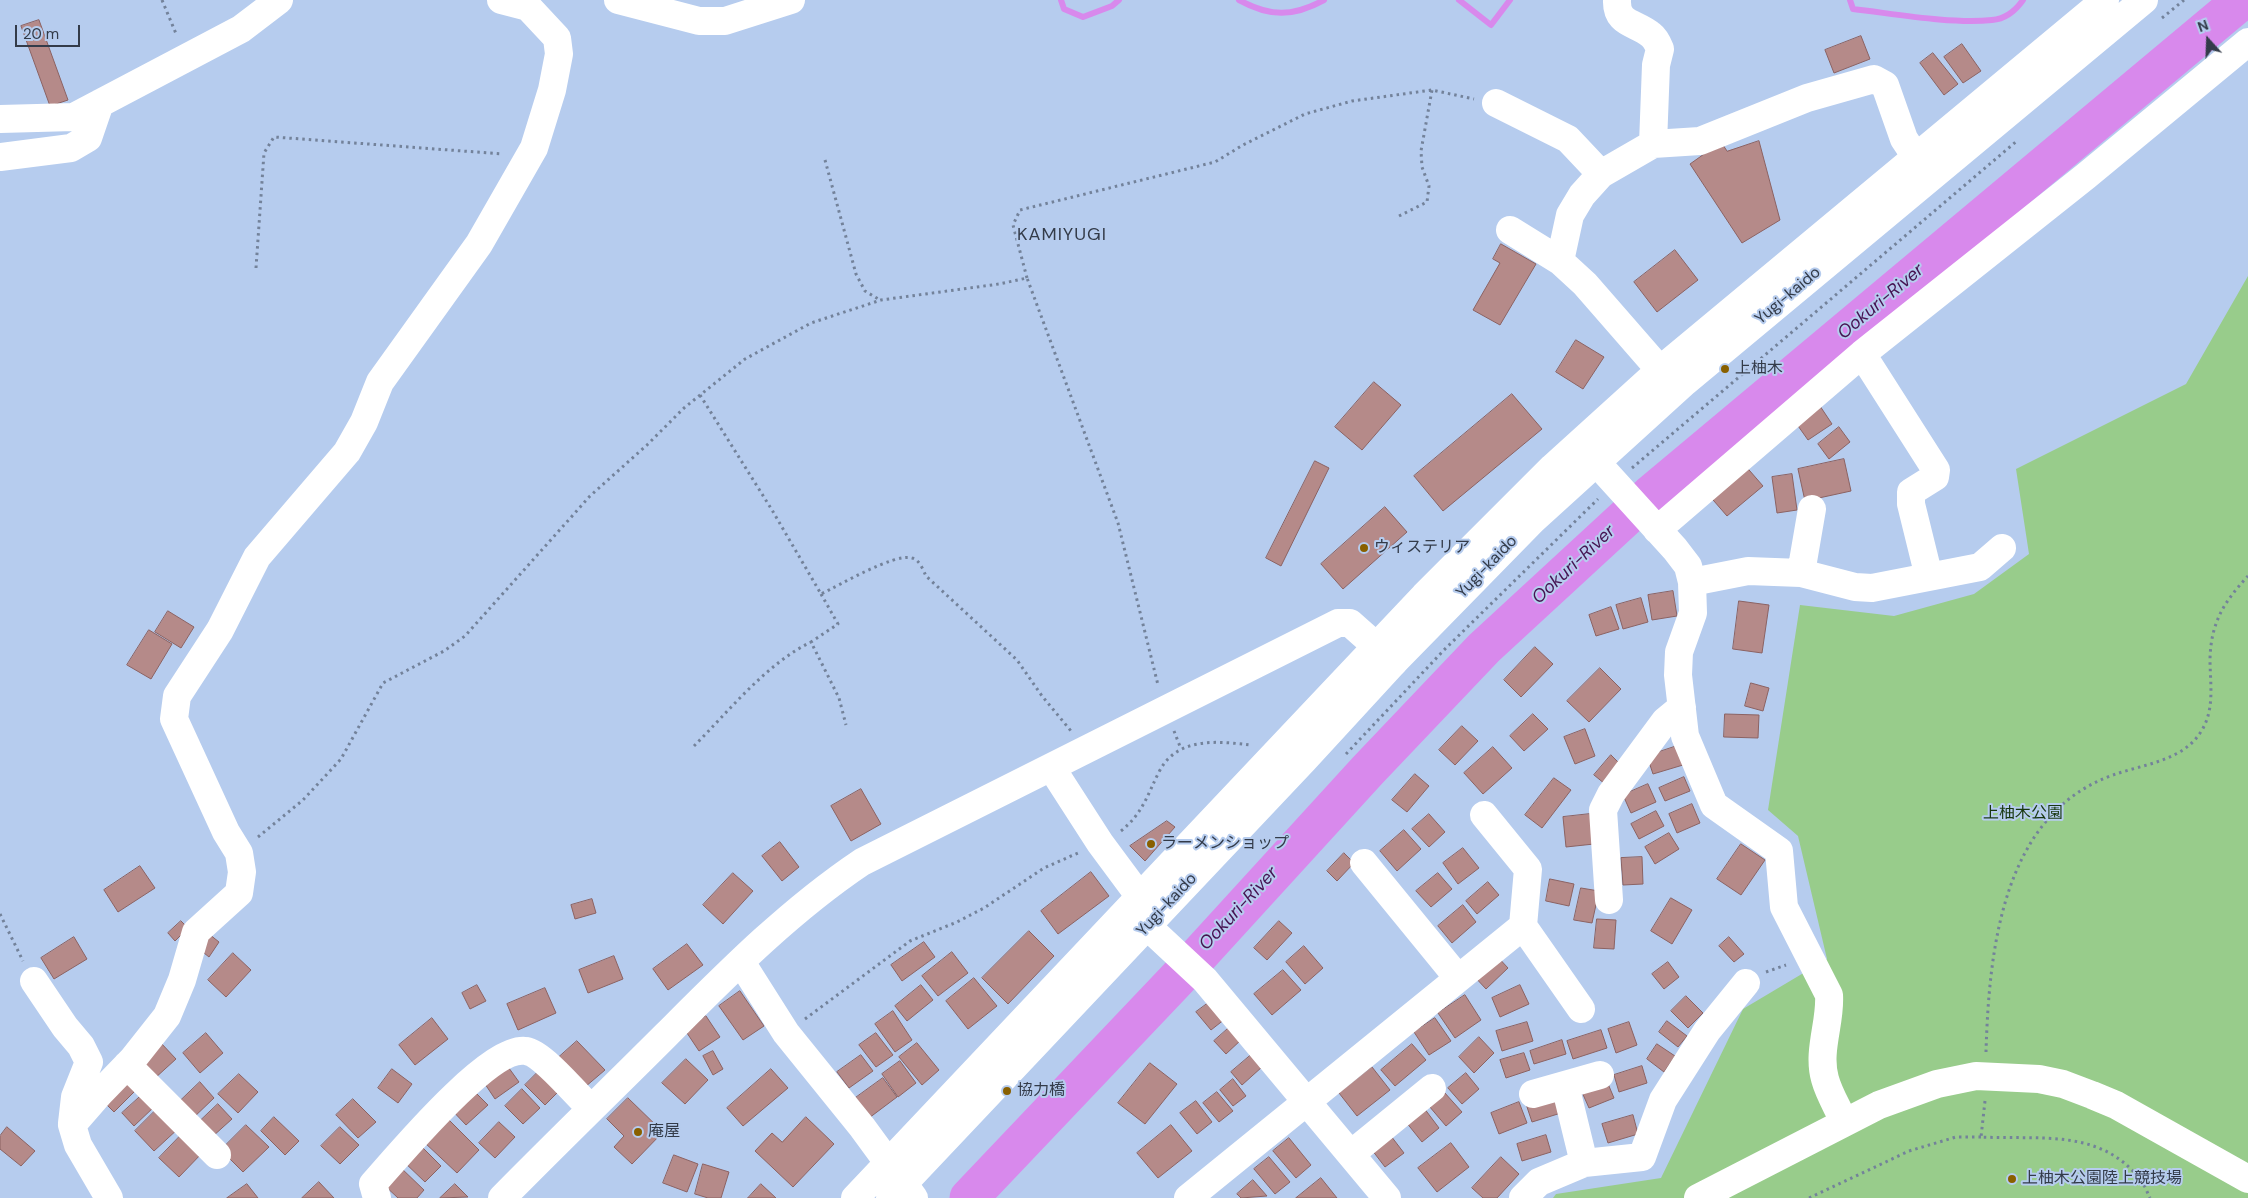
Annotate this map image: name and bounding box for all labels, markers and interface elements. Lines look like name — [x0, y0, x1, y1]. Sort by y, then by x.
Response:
scale bar — [18, 15, 82, 47]
north arrow — [2183, 15, 2233, 65]
text: N — [2195, 16, 2211, 36]
text: 20 m — [23, 24, 59, 44]
district label: KAMIYUGI — [1016, 224, 1108, 246]
water label: Ookuri-River — [1833, 260, 1929, 344]
street label: Yugi-kaido — [1751, 263, 1825, 329]
place label: 上柚木 — [1735, 359, 1783, 379]
marker: 上柚木 — [1719, 363, 1731, 375]
water label: Ookuri-River — [1528, 521, 1620, 609]
street label: Yugi-kaido — [1452, 532, 1522, 602]
place label: ウィステリア — [1374, 538, 1470, 558]
marker: ウィステリア — [1358, 542, 1370, 554]
park label: 上柚木公園 — [1983, 804, 2063, 824]
place label: ラーメンショップ — [1161, 834, 1289, 854]
marker: ラーメンショップ — [1145, 838, 1157, 850]
water label: Ookuri-River — [1195, 863, 1283, 955]
street label: Yugi-kaido — [1133, 869, 1201, 941]
place label: 協力橋 — [1017, 1081, 1065, 1101]
marker: 協力橋 — [1001, 1085, 1013, 1097]
place label: 庵屋 — [648, 1122, 680, 1142]
marker: 庵屋 — [632, 1126, 644, 1138]
place label: 上柚木公園陸上競技場 — [2022, 1169, 2182, 1189]
marker: 上柚木公園陸上競技場 — [2006, 1173, 2018, 1185]

